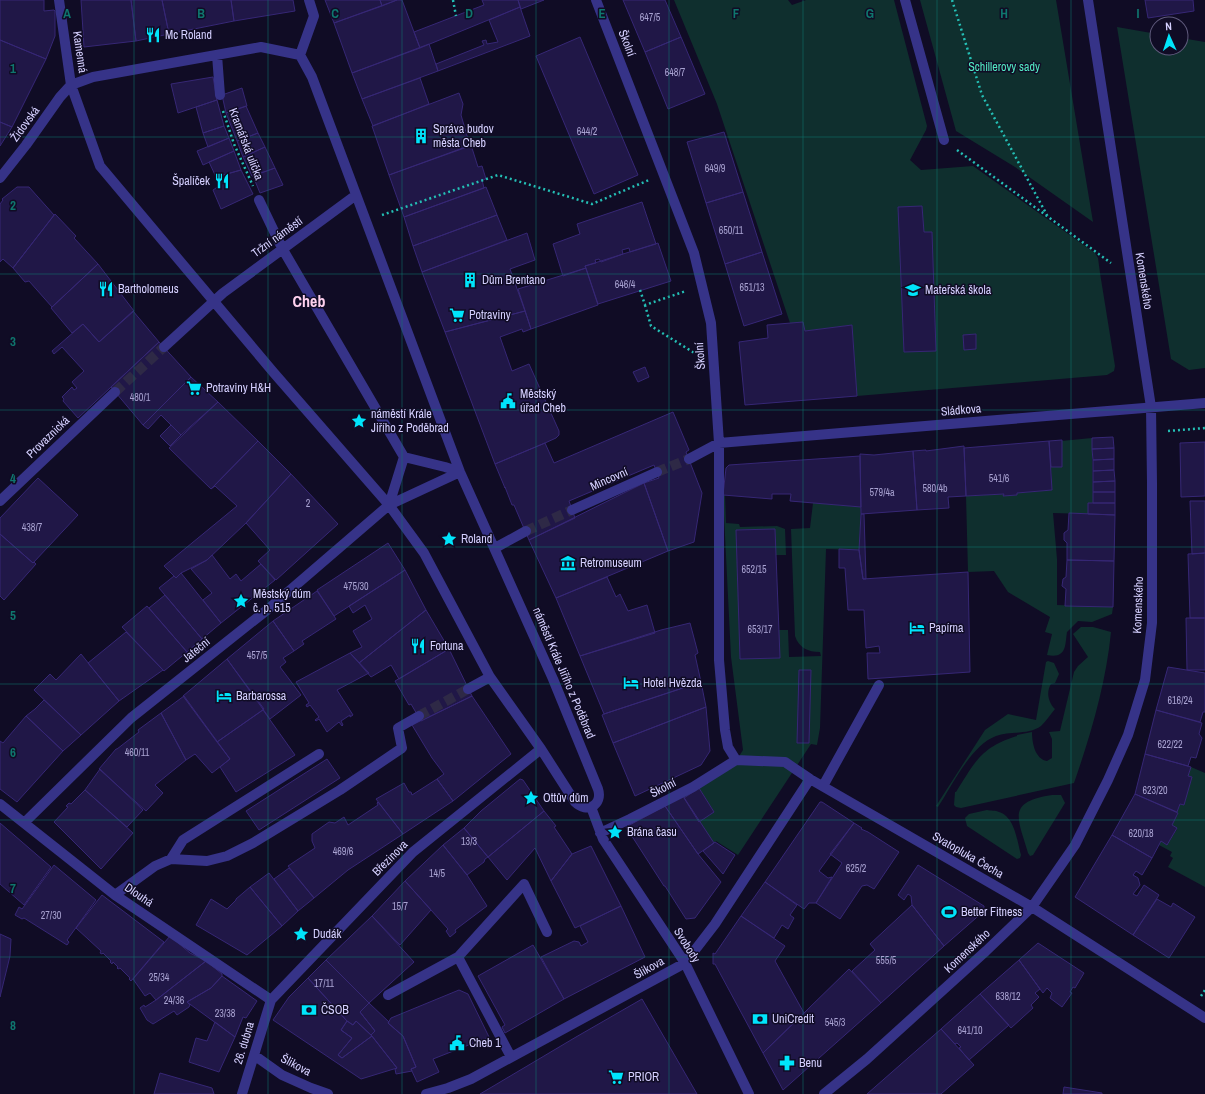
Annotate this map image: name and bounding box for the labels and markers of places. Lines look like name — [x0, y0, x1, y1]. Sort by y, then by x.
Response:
restaurant icon: Mc Roland — [144, 26, 162, 44]
place label: Mc Roland — [165, 27, 212, 43]
place label: Správa budov města Cheb — [433, 121, 494, 151]
building icon: Správa budov města Cheb — [412, 127, 430, 145]
restaurant icon: Špalíček — [213, 172, 231, 190]
place label: Špalíček — [172, 173, 210, 189]
building icon: Dům Brentano — [461, 271, 479, 289]
place label: Dům Brentano — [482, 272, 545, 288]
restaurant icon: Bartholomeus — [97, 280, 115, 298]
place label: Bartholomeus — [118, 281, 179, 297]
school or university icon: Mateřská škola — [904, 281, 922, 299]
place label: Mateřská škola — [925, 282, 992, 298]
supermarket icon: Potraviny — [448, 306, 466, 324]
place label: Potraviny — [469, 307, 511, 323]
supermarket icon: Potraviny H&H — [185, 379, 203, 397]
place label: Potraviny H&H — [206, 380, 271, 396]
place label: Městský úřad Cheb — [520, 386, 566, 416]
public building icon: Městský úřad Cheb — [499, 392, 517, 410]
place label: náměstí Krále Jiřího z Poděbrad — [371, 406, 449, 436]
place icon: náměstí Krále Jiřího z Poděbrad — [350, 412, 368, 430]
place icon: Roland — [440, 530, 458, 548]
place label: Roland — [461, 531, 492, 547]
museum icon: Retromuseum — [559, 554, 577, 572]
place label: Retromuseum — [580, 555, 642, 571]
place label: Městský dúm č. p. 515 — [253, 586, 311, 616]
place icon: Městský dúm č. p. 515 — [232, 592, 250, 610]
hotel icon: Papírna — [908, 619, 926, 637]
place label: Papírna — [929, 620, 964, 636]
restaurant icon: Fortuna — [409, 637, 427, 655]
place label: Fortuna — [430, 638, 464, 654]
hotel icon: Hotel Hvězda — [622, 674, 640, 692]
place label: Hotel Hvězda — [643, 675, 703, 691]
hotel icon: Barbarossa — [215, 687, 233, 705]
place label: Barbarossa — [236, 688, 287, 704]
place icon: Ottův dům — [522, 789, 540, 807]
place label: Ottův dům — [543, 790, 588, 806]
place icon: Brána času — [606, 823, 624, 841]
place label: Brána času — [627, 824, 677, 840]
sports icon: Better Fitness — [940, 903, 958, 921]
place label: Better Fitness — [961, 904, 1022, 920]
place icon: Dudák — [292, 925, 310, 943]
place label: Dudák — [313, 926, 342, 942]
bank icon: ČSOB — [300, 1001, 318, 1019]
place label: ČSOB — [321, 1002, 349, 1018]
bank icon: UniCredit — [751, 1010, 769, 1028]
place label: UniCredit — [772, 1011, 814, 1027]
public building icon: Cheb 1 — [448, 1034, 466, 1052]
place label: Cheb 1 — [469, 1035, 501, 1051]
pharmacy icon: Benu — [778, 1054, 796, 1072]
place label: Benu — [799, 1055, 822, 1071]
supermarket icon: PRIOR — [607, 1068, 625, 1086]
place label: PRIOR — [628, 1069, 659, 1085]

